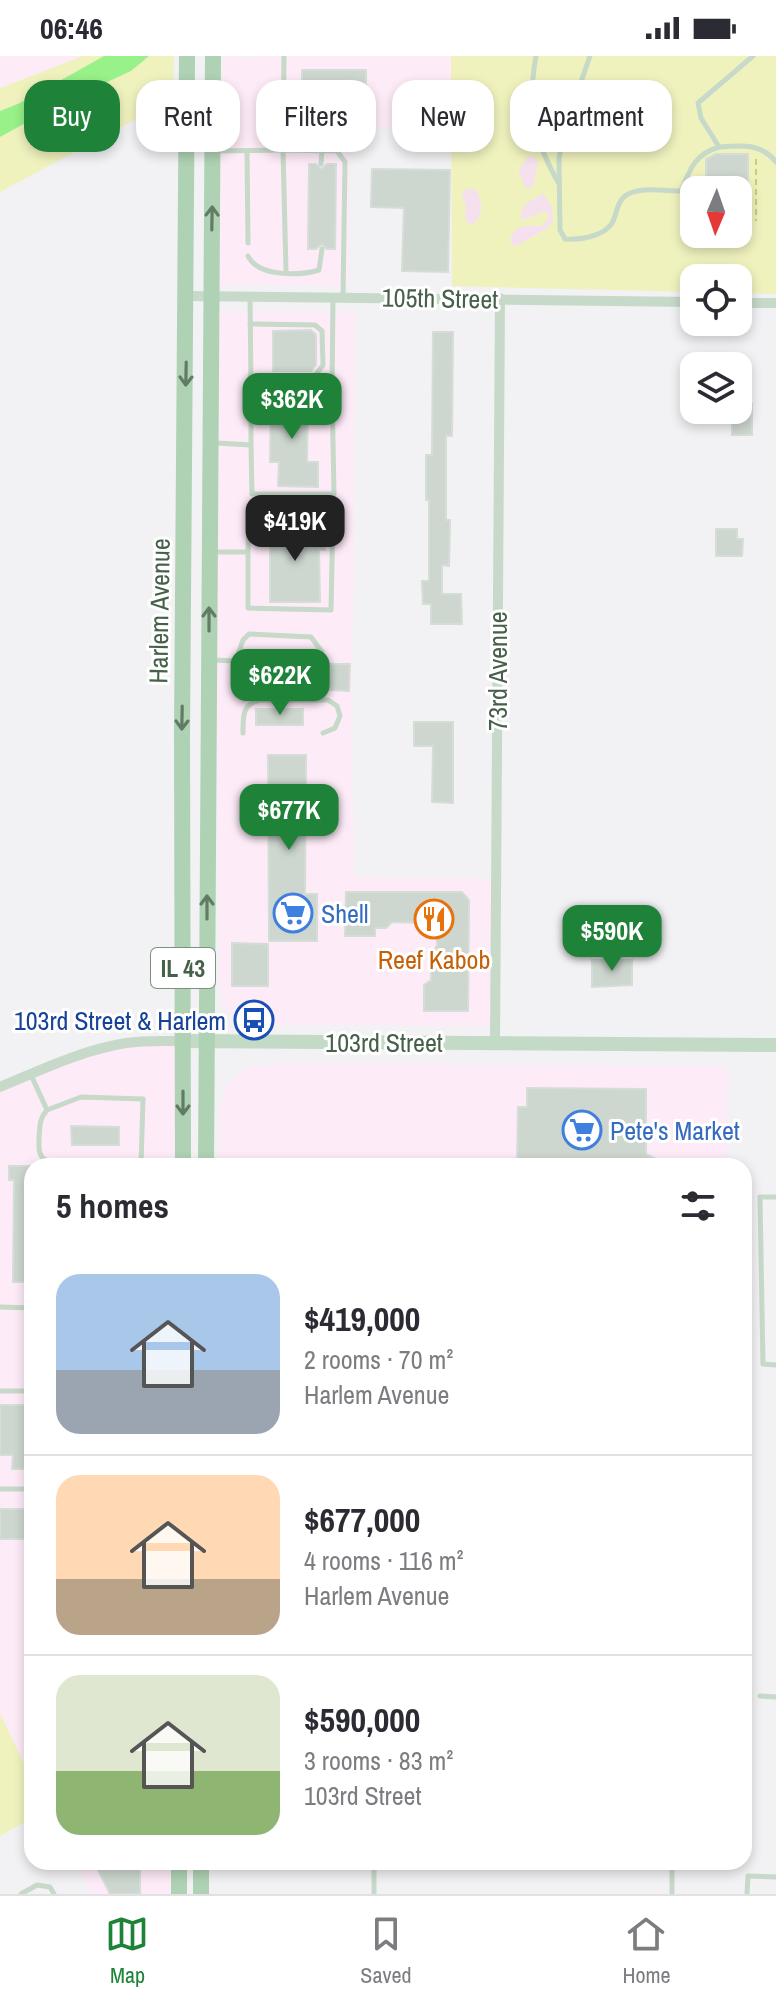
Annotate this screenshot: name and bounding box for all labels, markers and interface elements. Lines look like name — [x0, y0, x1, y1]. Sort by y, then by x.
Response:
text: 06:46 — [40, 8, 103, 48]
chip: Buy — [24, 80, 120, 152]
chip: Rent — [136, 80, 240, 152]
chip: Filters — [256, 80, 376, 152]
chip: New — [392, 80, 494, 152]
chip: Apartment — [510, 80, 672, 152]
north arrow — [680, 176, 752, 248]
map controls — [680, 176, 752, 424]
one-way arrow — [204, 205, 220, 232]
button: locate — [680, 264, 752, 336]
street label: 105th Street — [382, 279, 498, 317]
button: layers — [680, 352, 752, 424]
one-way arrow — [178, 360, 194, 387]
pin: $362K — [236, 373, 348, 441]
text: $362K — [261, 381, 323, 416]
pin: $419K — [239, 495, 351, 563]
text: $419K — [264, 503, 326, 538]
street label: Harlem Avenue — [140, 538, 178, 684]
one-way arrow — [201, 606, 217, 633]
street label: 73rd Avenue — [480, 611, 515, 731]
pin: $622K — [224, 649, 336, 717]
text: $622K — [249, 657, 311, 692]
one-way arrow — [174, 704, 190, 731]
pin: $677K — [233, 784, 345, 852]
text: $677K — [258, 792, 320, 827]
supermarket icon: Shell — [272, 892, 314, 934]
one-way arrow — [199, 894, 215, 921]
place label: Shell — [321, 896, 368, 931]
restaurant icon: Reef Kabob — [413, 898, 455, 940]
pin: $590K — [556, 905, 668, 973]
text: $590K — [581, 913, 643, 948]
place label: Reef Kabob — [378, 942, 490, 977]
road number: IL 43 — [151, 948, 215, 988]
bus stop icon: 103rd Street & Harlem — [233, 999, 275, 1041]
place label: 103rd Street & Harlem — [14, 1003, 226, 1038]
street label: 103rd Street — [325, 1025, 443, 1060]
one-way arrow — [175, 1089, 191, 1116]
supermarket icon: Pete's Market — [561, 1109, 603, 1151]
place label: Pete's Market — [610, 1113, 740, 1148]
text: 5 homes — [56, 1183, 169, 1229]
icon: filters — [676, 1184, 720, 1228]
text: $419,000 — [304, 1296, 420, 1342]
icon: home — [120, 1306, 216, 1402]
text: 2 rooms · 70 m² — [304, 1342, 453, 1377]
text: Harlem Avenue — [304, 1377, 449, 1412]
text: $677,000 — [304, 1497, 420, 1543]
icon: home — [120, 1507, 216, 1603]
text: 4 rooms · 116 m² — [304, 1543, 464, 1578]
text: Harlem Avenue — [304, 1578, 449, 1613]
text: $590,000 — [304, 1697, 420, 1743]
icon: home — [120, 1707, 216, 1803]
text: 3 rooms · 83 m² — [304, 1743, 453, 1778]
text: 103rd Street — [304, 1778, 421, 1813]
tab: Map — [105, 1912, 149, 1990]
tab: Saved — [360, 1912, 412, 1990]
tab: Home — [622, 1912, 671, 1990]

